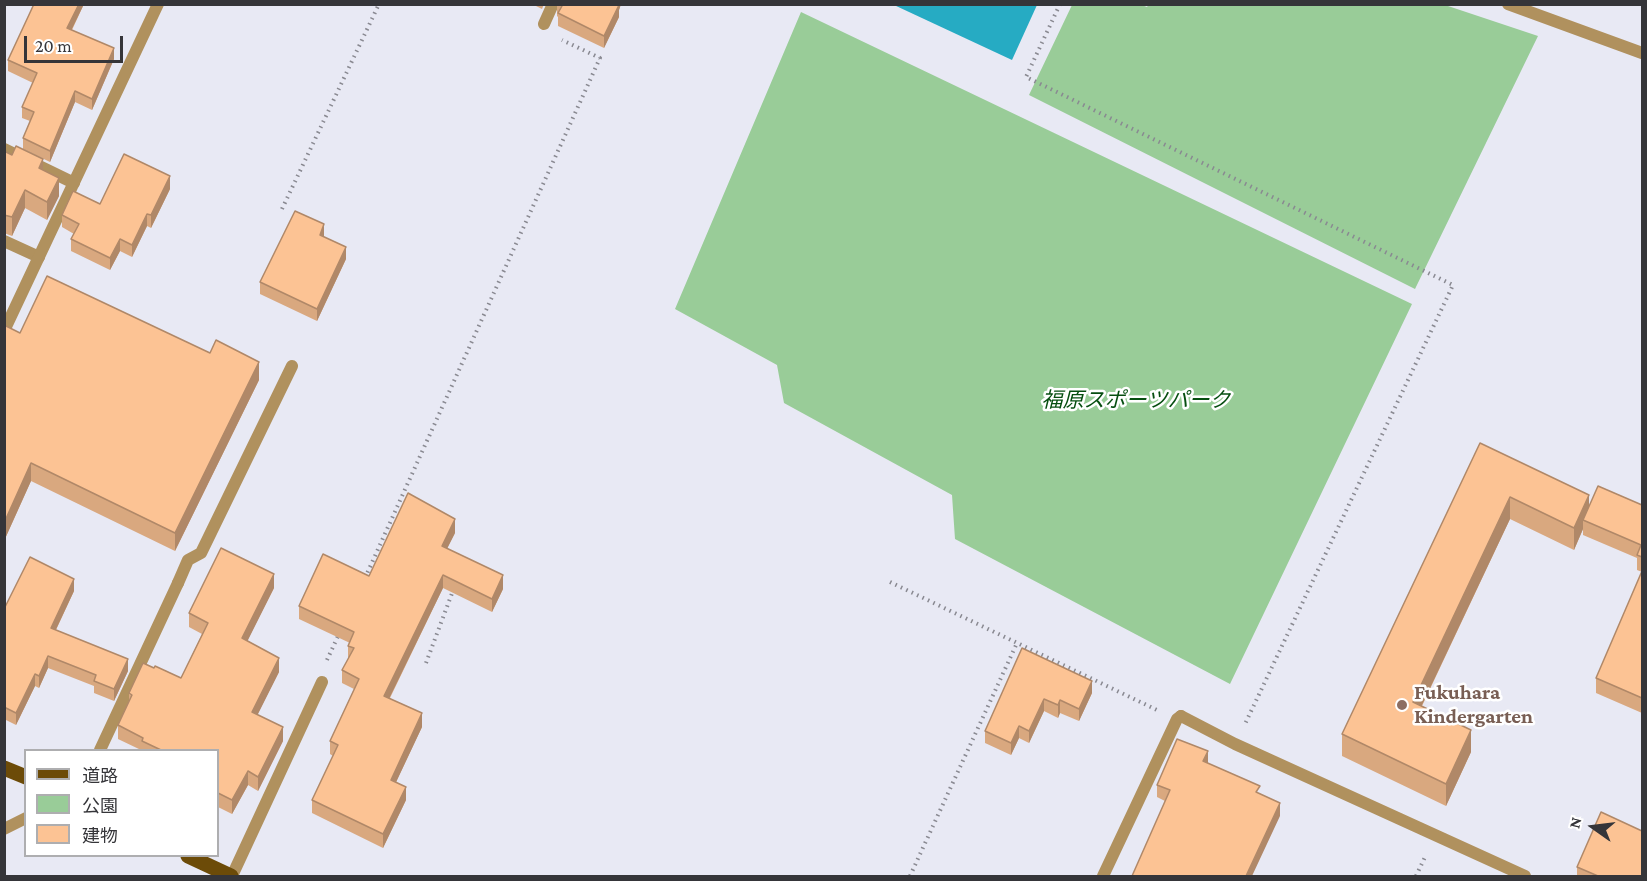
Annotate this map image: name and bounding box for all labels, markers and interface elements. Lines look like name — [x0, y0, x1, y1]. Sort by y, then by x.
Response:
scale bar — [27, 24, 126, 62]
text: 20 m — [35, 36, 72, 56]
park label: 福原スポーツパーク — [1042, 388, 1230, 414]
place label: Fukuhara Kindergarten — [1414, 680, 1533, 730]
marker: Fukuhara Kindergarten — [1395, 698, 1409, 712]
legend — [24, 749, 219, 857]
text: 道路 — [82, 766, 118, 786]
text: 公園 — [82, 796, 118, 816]
north arrow — [1563, 797, 1623, 857]
text: N — [1565, 815, 1585, 830]
text: 建物 — [82, 826, 118, 846]

